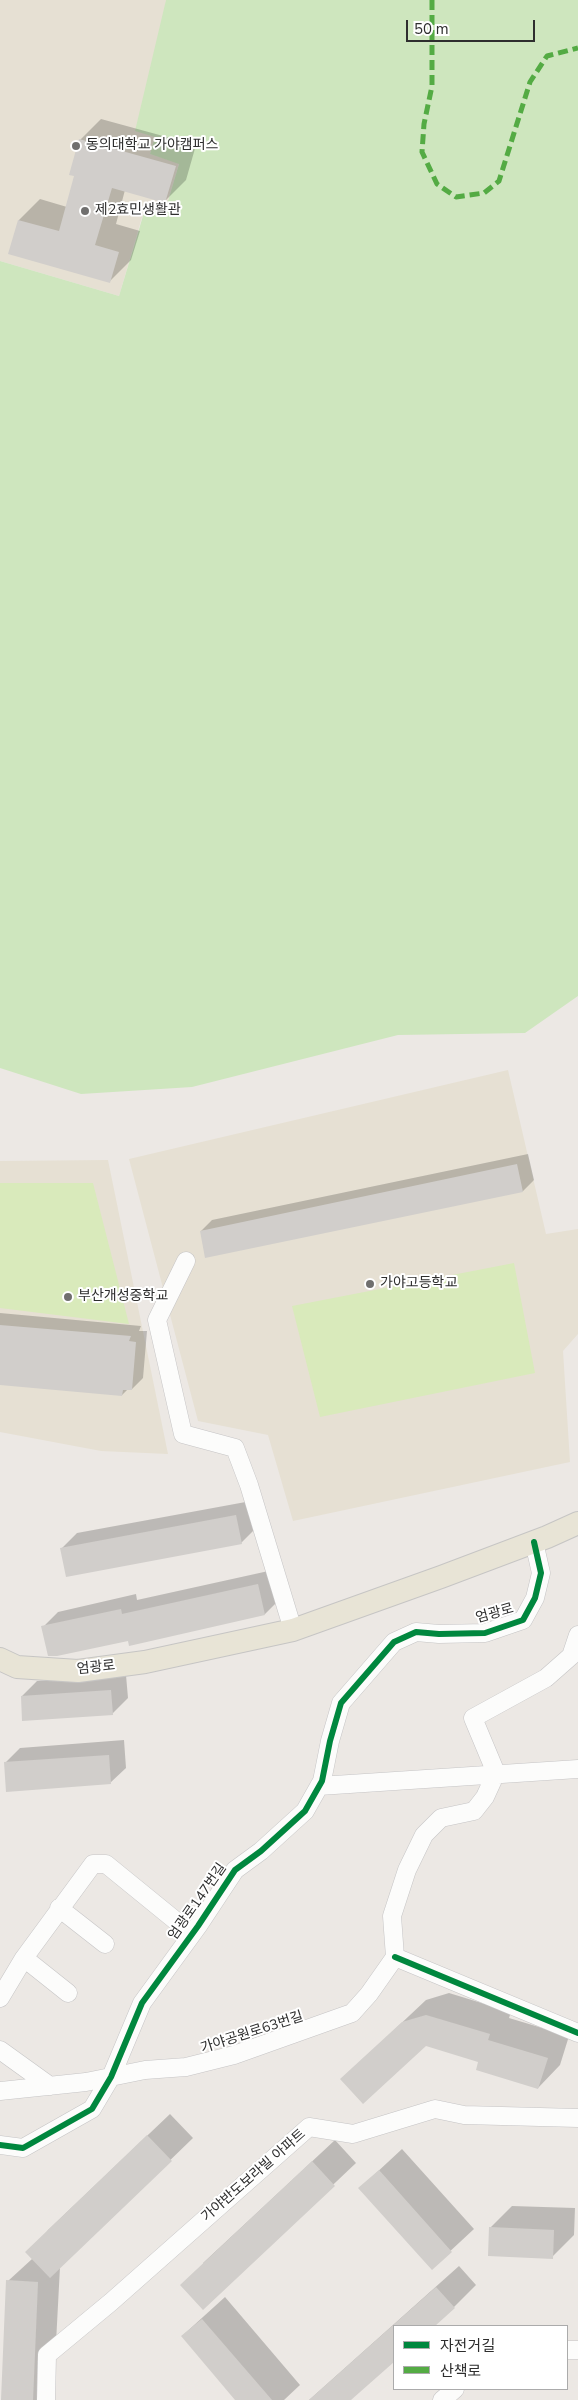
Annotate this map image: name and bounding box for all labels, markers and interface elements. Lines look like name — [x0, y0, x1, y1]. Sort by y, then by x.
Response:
scale bar — [408, 10, 537, 42]
text: 50 m — [414, 19, 449, 39]
place label: 동의대학교 가야캠퍼스 — [86, 138, 218, 154]
marker: 동의대학교 가야캠퍼스 — [70, 140, 82, 152]
place label: 제2효민생활관 — [95, 203, 181, 219]
marker: 제2효민생활관 — [79, 205, 91, 217]
place label: 가야고등학교 — [380, 1276, 457, 1292]
marker: 가야고등학교 — [364, 1278, 376, 1290]
place label: 부산개성중학교 — [78, 1289, 168, 1305]
marker: 부산개성중학교 — [62, 1291, 74, 1303]
street label: 엄광로 — [474, 1601, 516, 1627]
street label: 엄광로 — [76, 1658, 116, 1678]
street label: 엄광로147번길 — [165, 1860, 231, 1944]
street label: 가야공원로63번길 — [199, 2008, 305, 2058]
street label: 가야반도보라빌 아파트 — [199, 2126, 309, 2226]
legend — [393, 2325, 568, 2390]
text: 자전거길 — [440, 2336, 495, 2356]
text: 산책로 — [440, 2361, 481, 2381]

